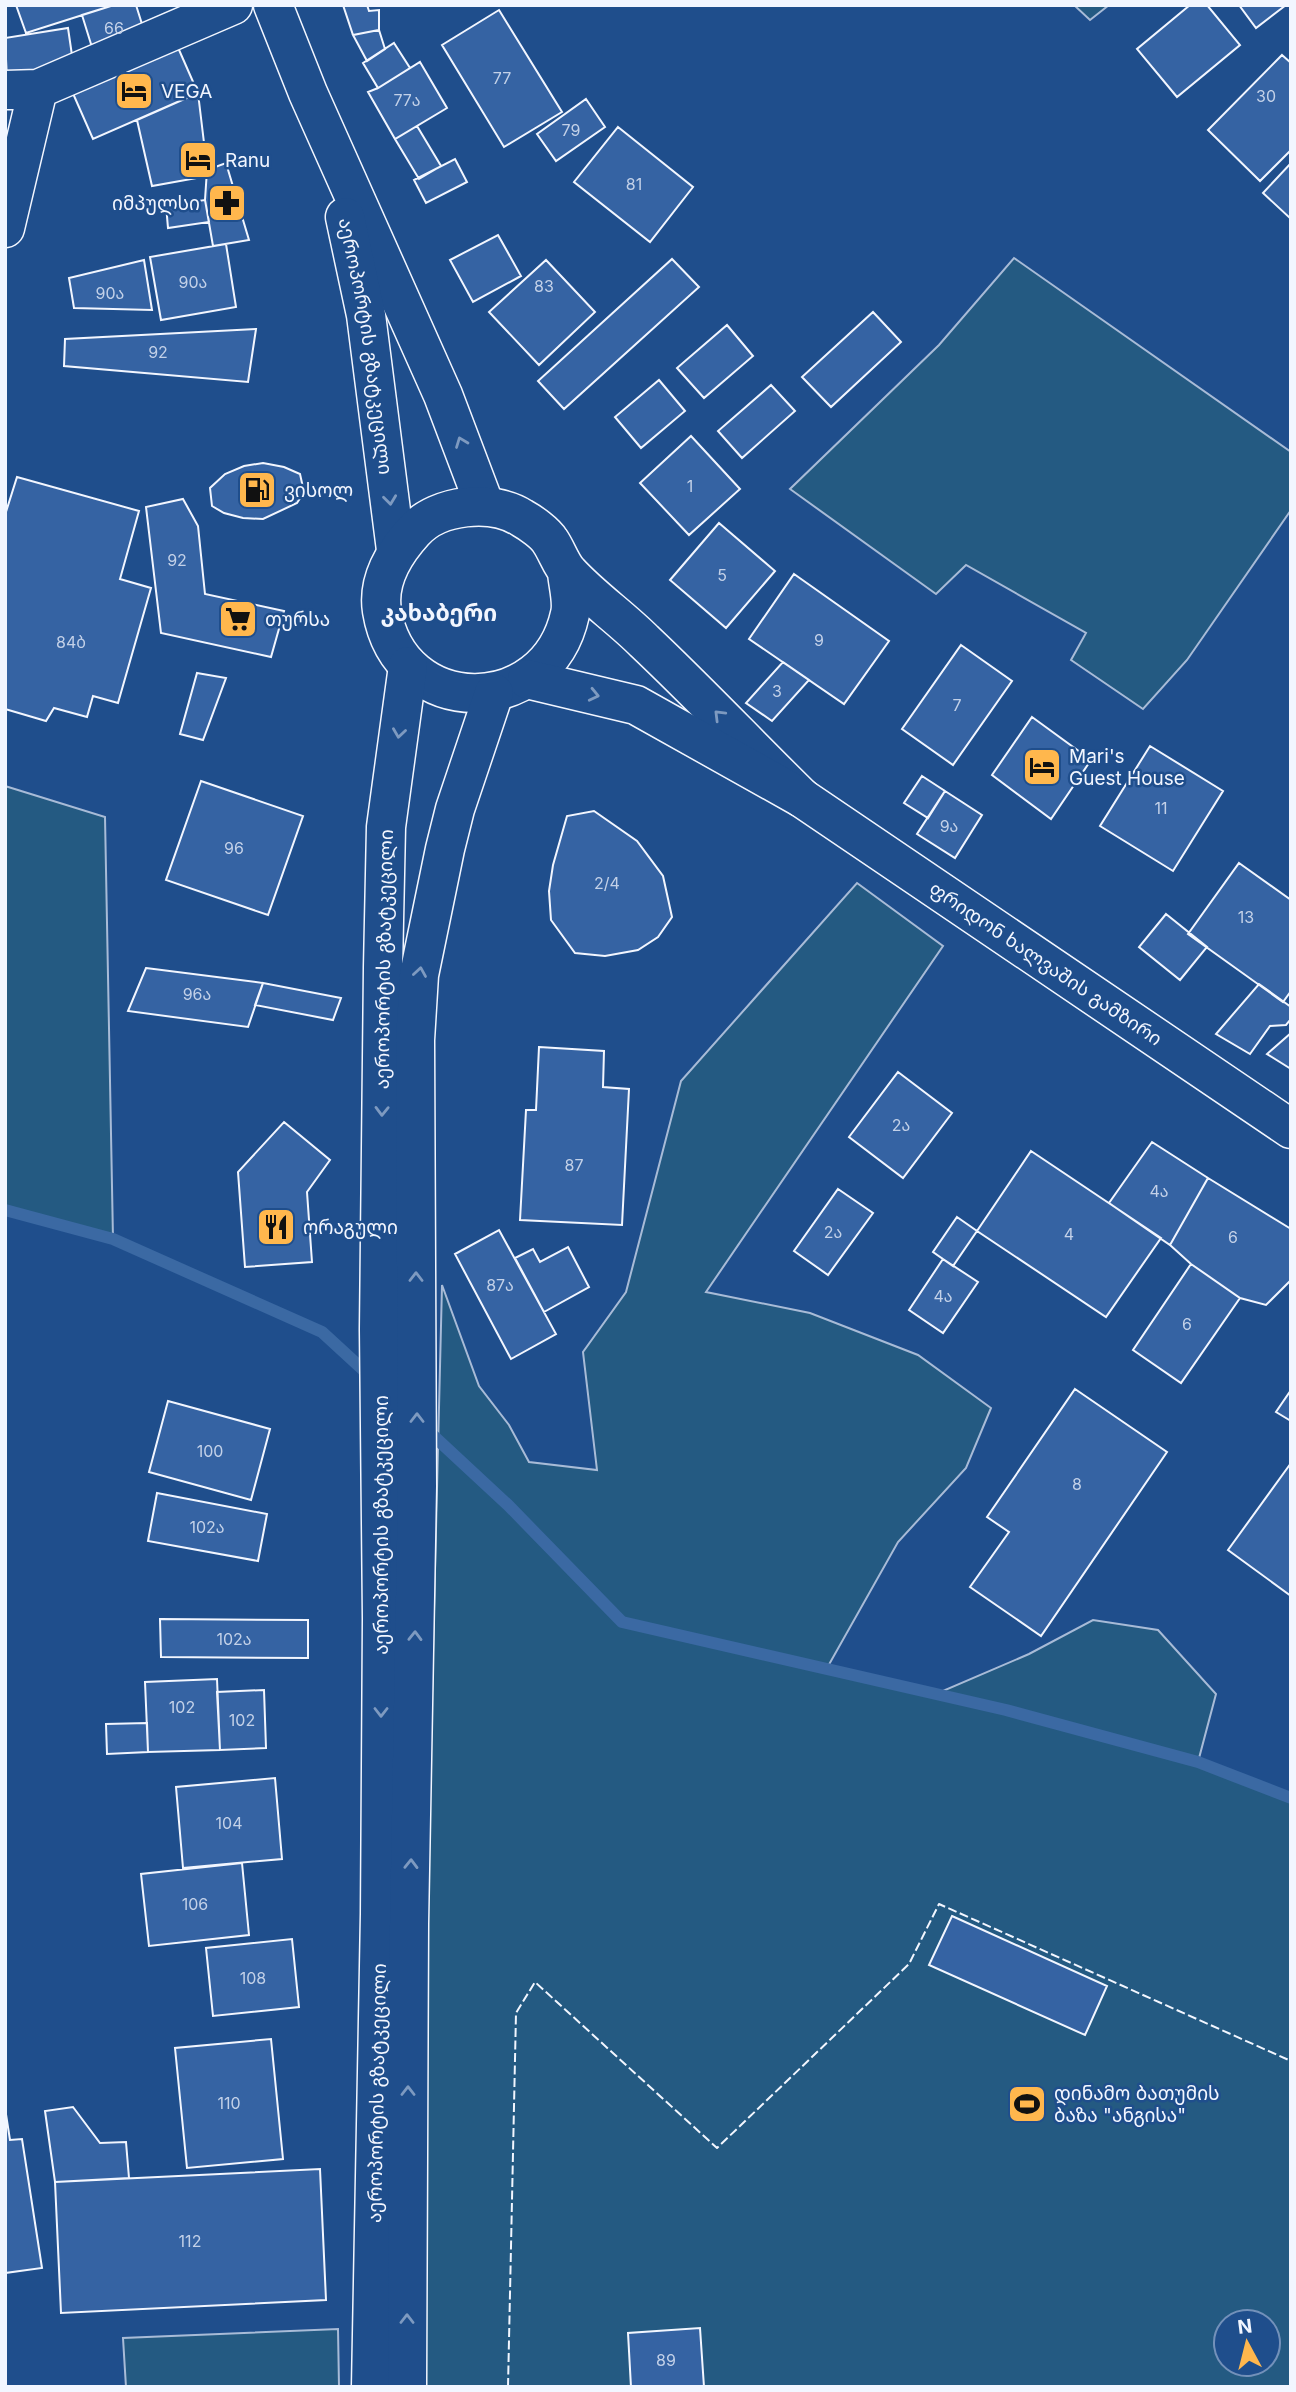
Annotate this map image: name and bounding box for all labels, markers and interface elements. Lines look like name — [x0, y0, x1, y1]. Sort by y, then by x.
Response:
house number: 66 — [104, 18, 124, 38]
house number: 77 — [493, 68, 511, 88]
hotel icon: VEGA — [113, 70, 155, 112]
place label: VEGA — [161, 80, 212, 103]
house number: 30 — [1256, 86, 1276, 106]
house number: 77ა — [393, 90, 421, 110]
house number: 79 — [562, 120, 580, 140]
hotel icon: Ranu — [177, 139, 219, 181]
place label: Ranu — [225, 149, 270, 172]
house number: 81 — [626, 174, 642, 194]
pharmacy icon: იმპულსი — [206, 182, 248, 224]
place label: იმპულსი — [112, 192, 200, 216]
street label: აეროპორტის გზატკეცილი — [333, 216, 397, 476]
house number: 90ა — [179, 272, 207, 292]
house number: 83 — [534, 276, 554, 296]
house number: 90ა — [96, 283, 124, 303]
house number: 92 — [148, 342, 168, 362]
one-way arrow — [455, 436, 469, 448]
fuel station icon: ვისოლ — [236, 469, 278, 511]
house number: 1 — [687, 476, 693, 496]
place label: ვისოლ — [284, 479, 353, 503]
one-way arrow — [382, 494, 397, 506]
house number: 92 — [167, 550, 187, 570]
house number: 5 — [717, 565, 727, 585]
supermarket icon: თურსა — [217, 598, 259, 640]
district label: კახაბერი — [381, 599, 497, 627]
place label: თურსა — [265, 608, 330, 631]
house number: 9 — [814, 630, 824, 650]
house number: 84ბ — [56, 632, 86, 652]
house number: 3 — [772, 681, 782, 701]
one-way arrow — [588, 687, 600, 701]
house number: 7 — [952, 695, 962, 715]
one-way arrow — [714, 711, 727, 724]
one-way arrow — [391, 727, 406, 739]
place label: Mari's Guest House — [1069, 745, 1185, 790]
hotel icon: Mari's Guest House — [1021, 746, 1063, 788]
house number: 11 — [1154, 798, 1168, 818]
house number: 9ა — [940, 816, 958, 836]
street label: აეროპორტის გზატკეცილი — [371, 829, 399, 1089]
house number: 96 — [224, 838, 244, 858]
house number: 2/4 — [594, 873, 620, 893]
street label: ფრიდონ ხალვაშის გამზირი — [925, 877, 1166, 1050]
house number: 13 — [1238, 907, 1254, 927]
one-way arrow — [412, 966, 427, 978]
house number: 96ა — [183, 984, 211, 1004]
one-way arrow — [374, 1106, 390, 1117]
house number: 2ა — [892, 1115, 910, 1135]
house number: 87 — [565, 1155, 583, 1175]
house number: 4ა — [1149, 1181, 1169, 1201]
restaurant icon: ორაგული — [255, 1206, 297, 1248]
place label: ორაგული — [303, 1216, 398, 1240]
house number: 2ა — [824, 1222, 842, 1242]
house number: 4 — [1064, 1224, 1074, 1244]
house number: 6 — [1228, 1227, 1238, 1247]
one-way arrow — [408, 1271, 424, 1282]
house number: 87ა — [486, 1275, 514, 1295]
house number: 4ა — [933, 1286, 953, 1306]
house number: 6 — [1182, 1314, 1192, 1334]
street label: აეროპორტის გზატკეცილი — [370, 1395, 394, 1655]
one-way arrow — [409, 1412, 425, 1423]
house number: 100 — [197, 1441, 223, 1461]
house number: 8 — [1072, 1474, 1082, 1494]
house number: 102ა — [189, 1517, 225, 1537]
house number: 102ა — [216, 1629, 252, 1649]
one-way arrow — [407, 1630, 423, 1641]
house number: 102 — [169, 1697, 195, 1717]
one-way arrow — [373, 1707, 389, 1718]
house number: 102 — [229, 1710, 255, 1730]
house number: 104 — [216, 1813, 242, 1833]
one-way arrow — [403, 1858, 418, 1869]
house number: 106 — [182, 1894, 208, 1914]
street label: აეროპორტის გზატკეცილი — [363, 1963, 392, 2223]
house number: 108 — [240, 1968, 266, 1988]
place label: დინამო ბათუმის ბაზა "ანგისა" — [1054, 2082, 1220, 2127]
sports icon: დინამო ბათუმის ბაზა "ანგისა" — [1006, 2083, 1048, 2125]
one-way arrow — [401, 2085, 416, 2096]
house number: 110 — [217, 2093, 241, 2113]
house number: 112 — [179, 2231, 201, 2251]
north arrow — [1212, 2308, 1282, 2378]
one-way arrow — [399, 2313, 415, 2323]
text: N — [1236, 2314, 1254, 2339]
house number: 89 — [656, 2350, 676, 2370]

